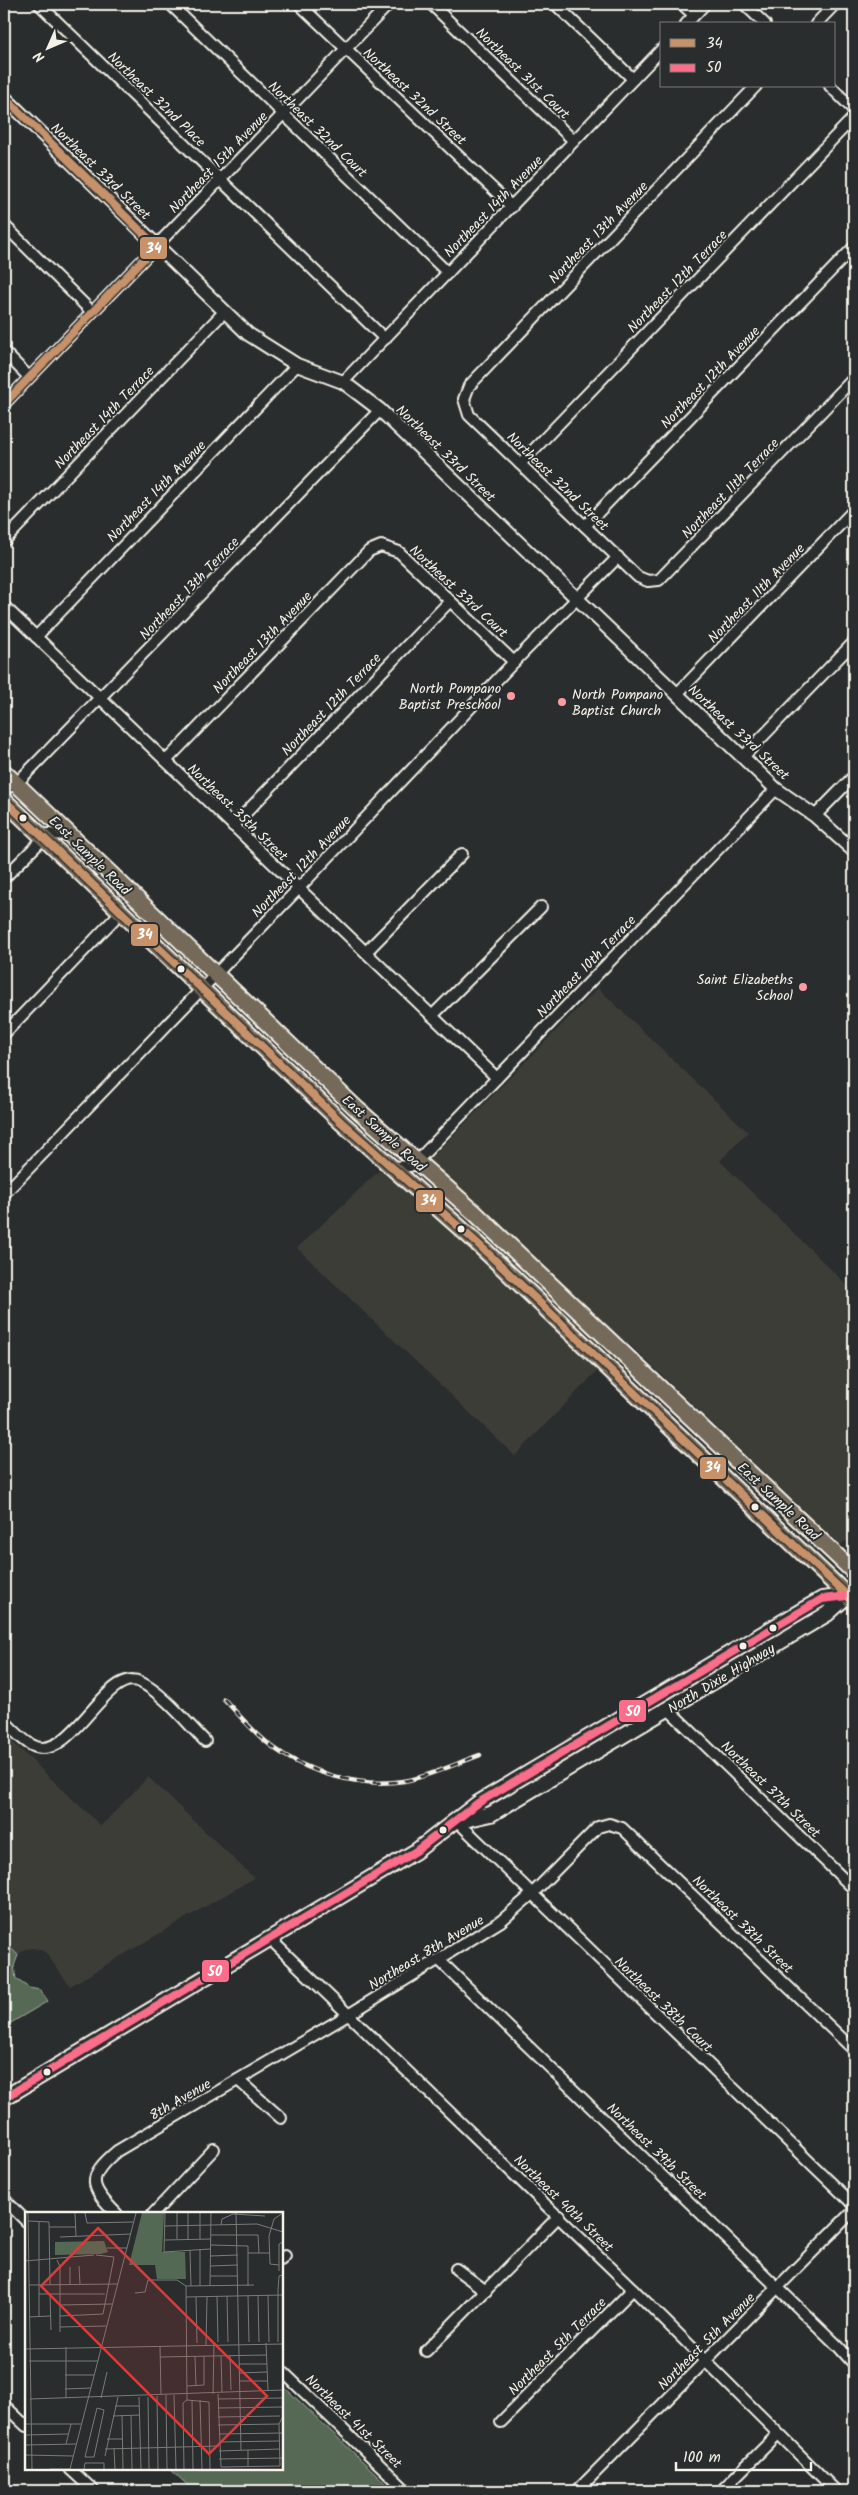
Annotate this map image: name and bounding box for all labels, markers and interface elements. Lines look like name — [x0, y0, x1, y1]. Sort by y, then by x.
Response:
north arrow — [22, 22, 72, 72]
legend — [660, 22, 836, 88]
street label: Northeast 31st Court — [470, 23, 575, 125]
text: 34 — [706, 32, 723, 56]
street label: Northeast 32nd Street — [357, 43, 472, 151]
text: N — [28, 45, 50, 67]
street label: Northeast 32nd Place — [102, 47, 211, 153]
text: 50 — [706, 56, 722, 80]
street label: Northeast 32nd Court — [263, 76, 372, 184]
street label: Northeast 15th Avenue — [164, 106, 274, 219]
street label: Northeast 33rd Street — [45, 118, 156, 226]
street label: Northeast 14th Avenue — [439, 150, 549, 263]
street label: Northeast 13th Avenue — [544, 176, 654, 289]
street label: Northeast 12th Terrace — [622, 224, 734, 338]
line badge: 34 — [139, 236, 168, 260]
text: 34 — [145, 238, 162, 260]
street label: Northeast 12th Avenue — [656, 321, 766, 434]
street label: Northeast 14th Terrace — [50, 361, 160, 474]
street label: Northeast 33rd Street — [390, 400, 501, 508]
street label: Northeast 32nd Street — [501, 427, 614, 537]
street label: Northeast 11th Terrace — [677, 433, 785, 544]
street label: Northeast 14th Avenue — [102, 435, 212, 548]
street label: Northeast 13th Terrace — [134, 532, 245, 645]
street label: Northeast 11th Avenue — [703, 538, 811, 649]
street label: Northeast 33rd Court — [404, 540, 513, 644]
street label: Northeast 13th Avenue — [208, 586, 318, 699]
street label: Northeast 12th Terrace — [276, 647, 388, 761]
place label: North Pompano Baptist Preschool — [399, 678, 502, 716]
street label: Northeast 33rd Street — [683, 680, 794, 786]
place label: North Pompano Baptist Church — [572, 684, 663, 722]
marker: North Pompano Baptist Preschool — [505, 690, 517, 702]
marker: North Pompano Baptist Church — [556, 696, 568, 708]
street label: Northeast 35th Street — [182, 759, 293, 867]
street label: Northeast 12th Avenue — [247, 810, 357, 923]
street label: East Sample Road — [43, 811, 136, 901]
unlabelled marker — [18, 813, 28, 823]
street label: Northeast 10th Terrace — [532, 910, 642, 1023]
line badge: 34 — [130, 923, 159, 947]
text: 34 — [136, 924, 153, 946]
unlabelled marker — [176, 964, 186, 974]
place label: Saint Elizabeths School — [697, 969, 794, 1007]
marker: Saint Elizabeths School — [797, 981, 809, 993]
street label: East Sample Road — [336, 1090, 431, 1178]
line badge: 34 — [415, 1189, 444, 1213]
text: 34 — [420, 1190, 437, 1212]
unlabelled marker — [456, 1224, 466, 1234]
line badge: 34 — [699, 1456, 727, 1480]
text: 34 — [704, 1457, 721, 1479]
street label: East Sample Road — [732, 1457, 826, 1547]
unlabelled marker — [750, 1502, 760, 1512]
unlabelled marker — [768, 1623, 778, 1633]
street label: North Dixie Highway — [664, 1638, 780, 1720]
unlabelled marker — [738, 1641, 748, 1651]
line badge: 50 — [618, 1699, 647, 1723]
text: 50 — [625, 1701, 641, 1723]
street label: Northeast 37th Street — [715, 1736, 826, 1844]
unlabelled marker — [438, 1825, 448, 1835]
street label: Northeast 38th Street — [687, 1870, 798, 1979]
street label: Northeast 8th Avenue — [365, 1909, 489, 1996]
street label: Northeast 38th Court — [609, 1952, 718, 2058]
line badge: 50 — [201, 1959, 230, 1983]
text: 50 — [207, 1961, 223, 1983]
unlabelled marker — [42, 2067, 52, 2077]
street label: 8th Avenue — [145, 2073, 216, 2126]
street label: Northeast 39th Street — [601, 2098, 712, 2206]
street label: Northeast 40th Street — [508, 2150, 619, 2258]
inset map — [25, 2212, 282, 2470]
street label: Northeast 5th Avenue — [653, 2287, 761, 2396]
street label: Northeast 5th Terrace — [503, 2292, 612, 2401]
street label: Northeast 41st Street — [300, 2369, 407, 2474]
scale bar — [676, 2440, 810, 2472]
text: 100 m — [683, 2446, 721, 2470]

